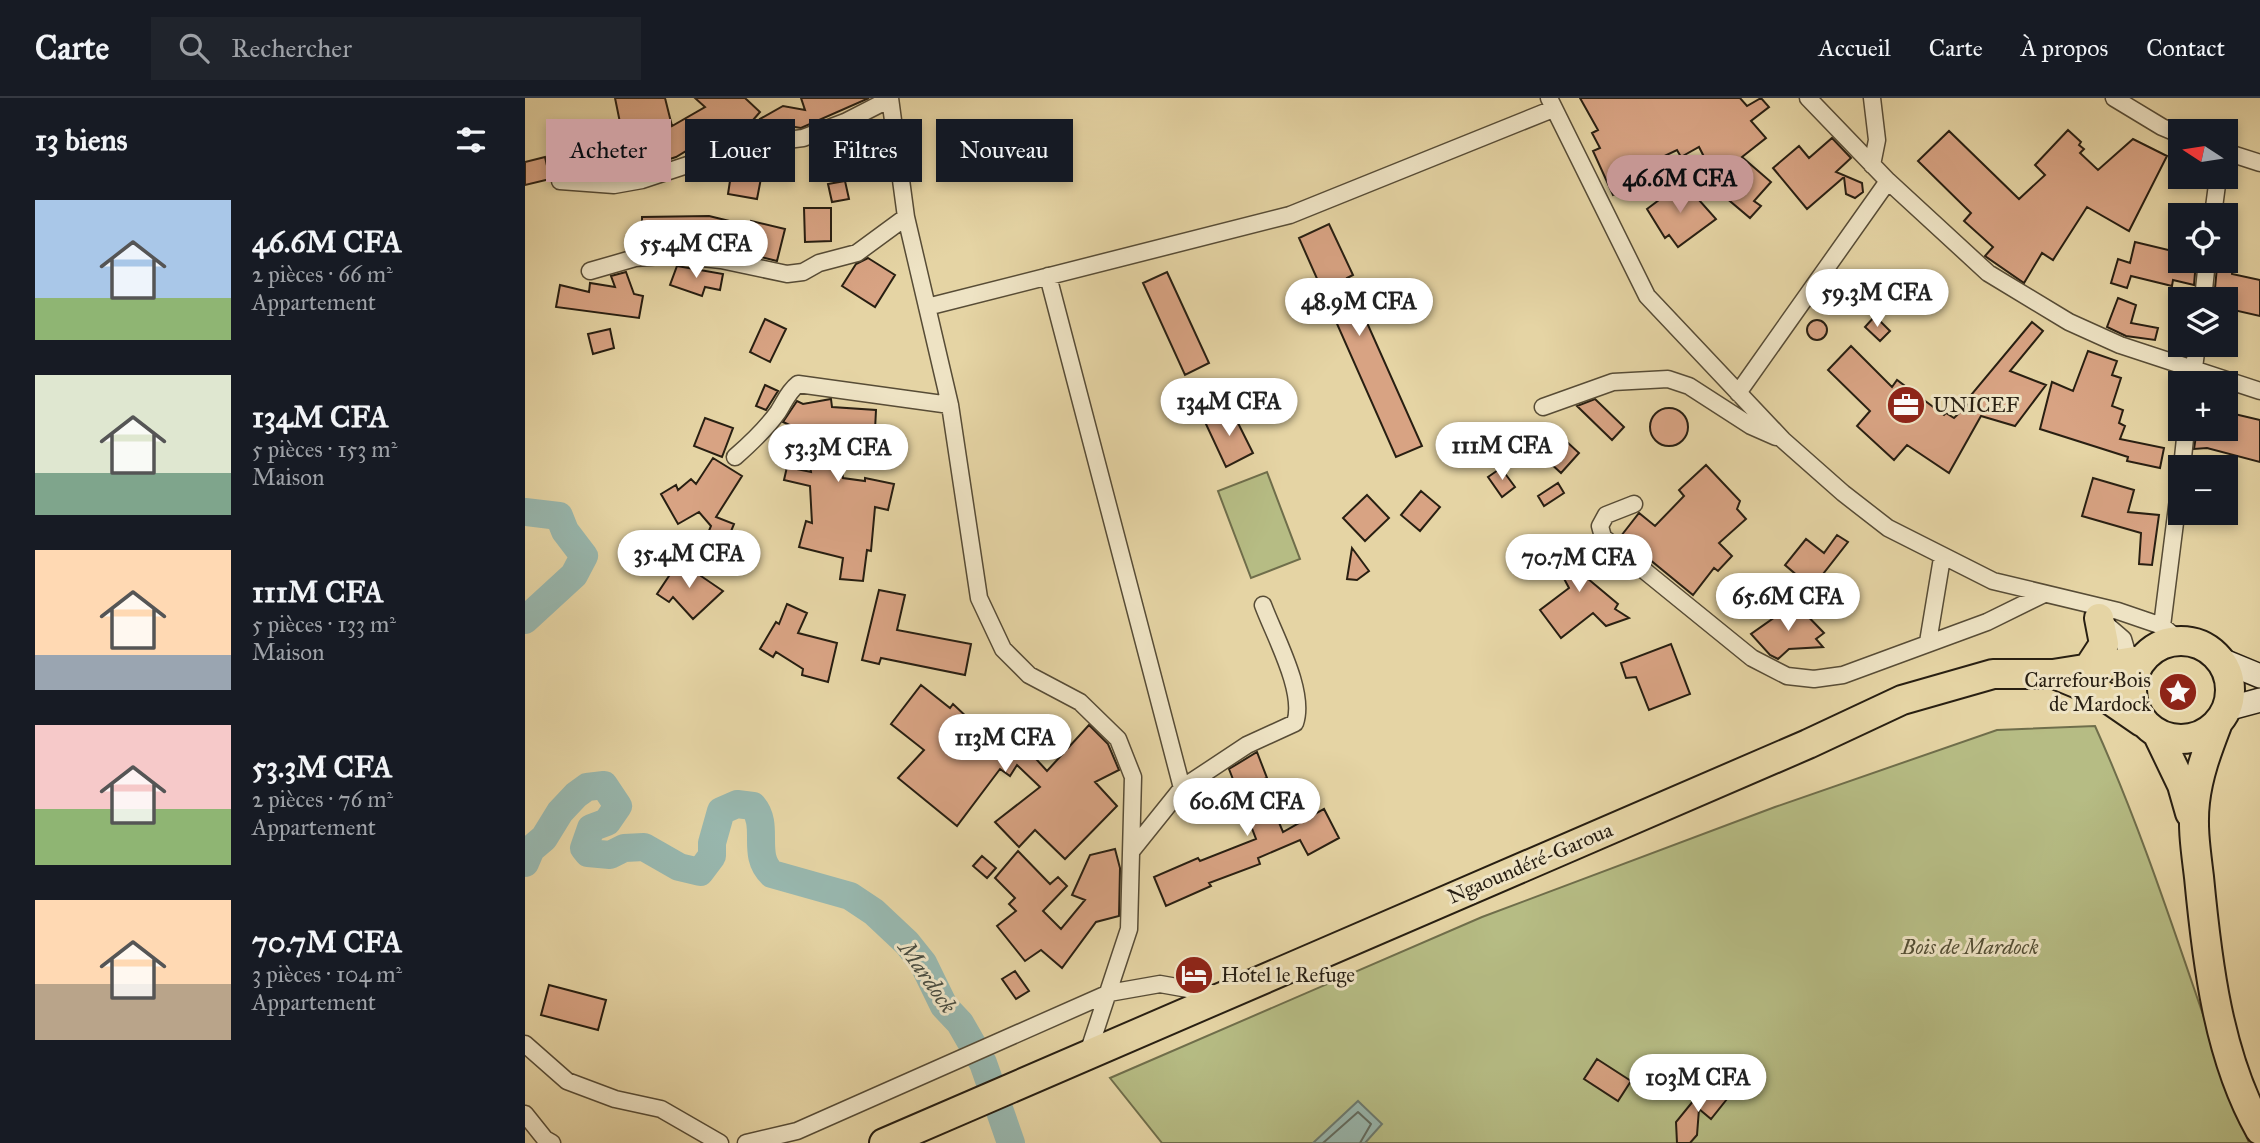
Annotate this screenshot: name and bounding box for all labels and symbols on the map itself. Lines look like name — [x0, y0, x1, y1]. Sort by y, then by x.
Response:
north arrow — [2168, 119, 2238, 189]
pin: 46.6M CFA — [1600, 156, 1760, 215]
pin: 55.4M CFA — [616, 220, 776, 280]
pin: 59.3M CFA — [1797, 270, 1957, 329]
pin: 48.9M CFA — [1279, 278, 1439, 338]
pin: 134M CFA — [1157, 378, 1301, 438]
office icon: UNICEF — [1885, 384, 1927, 426]
place label: UNICEF — [1933, 392, 2019, 418]
pin: 111M CFA — [1430, 422, 1574, 482]
pin: 53.3M CFA — [758, 424, 918, 484]
pin: 35.4M CFA — [609, 531, 769, 590]
pin: 70.7M CFA — [1499, 534, 1659, 594]
pin: 65.6M CFA — [1708, 574, 1868, 633]
place label: Carrefour Bois de Mardock — [2024, 667, 2151, 717]
place icon: Carrefour Bois de Mardock — [2157, 671, 2199, 713]
pin: 113M CFA — [933, 714, 1077, 774]
pin: 60.6M CFA — [1167, 778, 1327, 838]
street label: Ngaoundéré-Garoua — [1444, 816, 1617, 909]
water label: Mardock — [892, 934, 963, 1019]
park label: Bois de Mardock — [1900, 934, 2039, 960]
hotel icon: Hotel le Refuge — [1173, 954, 1215, 996]
place label: Hotel le Refuge — [1221, 962, 1355, 988]
pin: 103M CFA — [1626, 1054, 1770, 1114]

